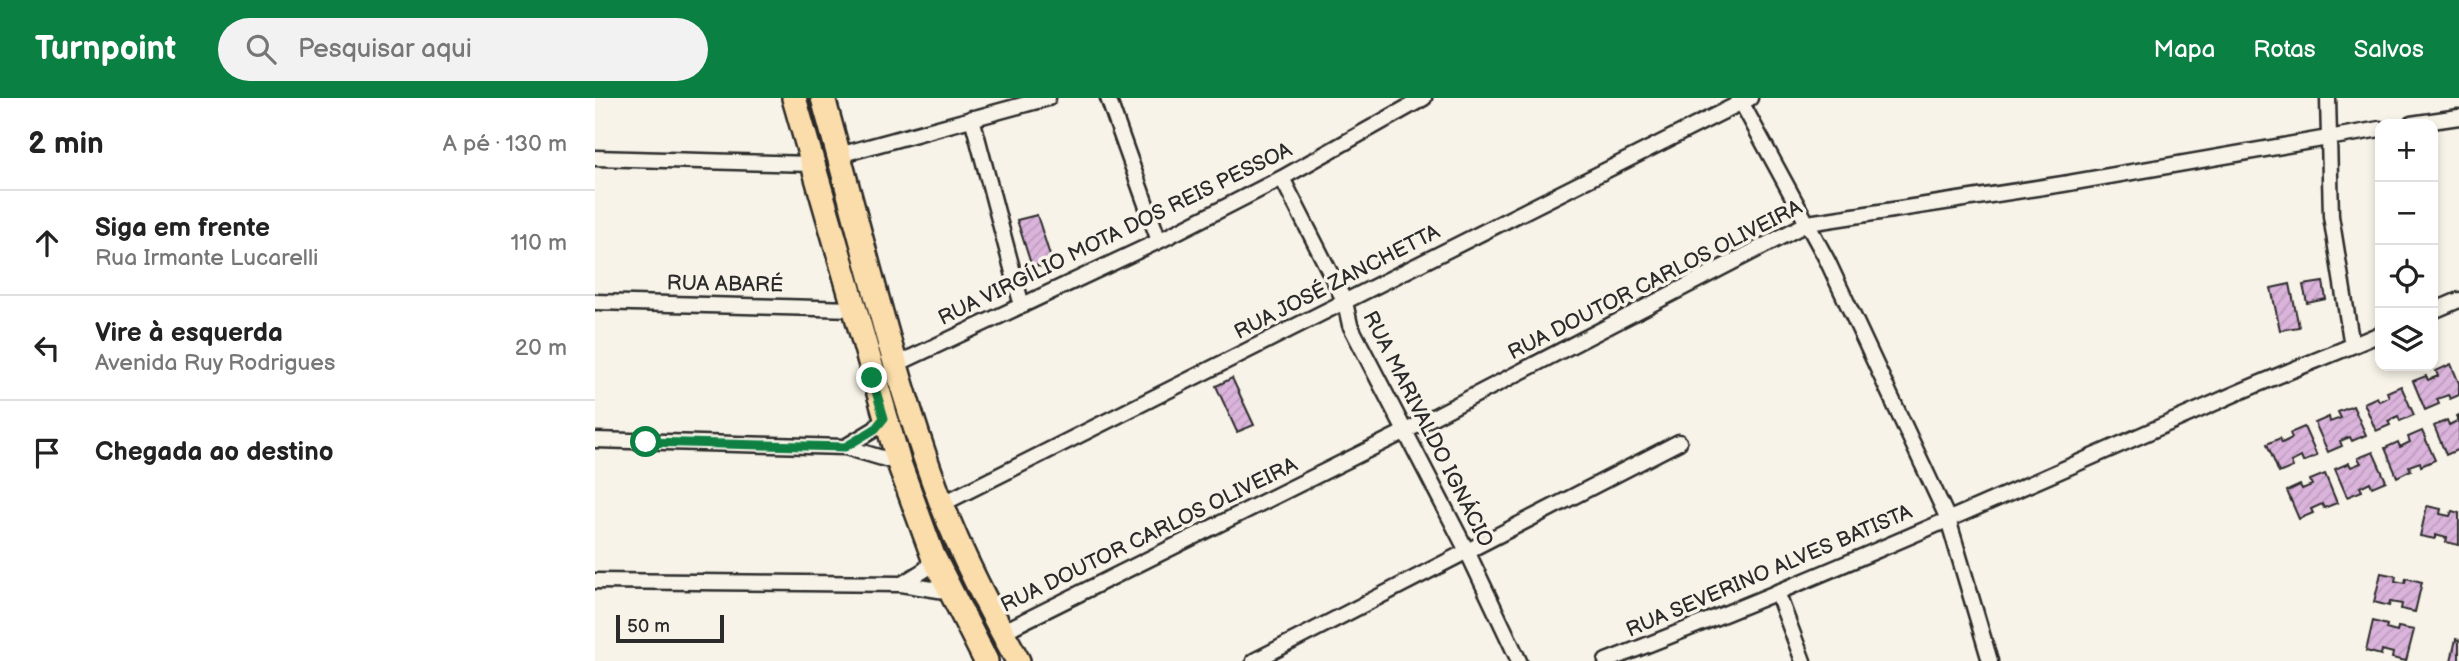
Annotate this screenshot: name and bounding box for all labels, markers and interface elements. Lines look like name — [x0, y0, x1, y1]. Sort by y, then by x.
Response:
search box — [218, 18, 708, 81]
text: Turnpoint — [35, 29, 176, 69]
icon: search — [242, 30, 280, 68]
text: Pesquisar aqui — [298, 34, 472, 65]
text: Mapa — [2153, 35, 2215, 64]
text: Rotas — [2253, 35, 2316, 64]
text: Salvos — [2354, 35, 2424, 64]
map controls — [2375, 119, 2438, 371]
button: + — [2375, 119, 2438, 182]
text: 2 min — [28, 126, 104, 162]
text: A pé · 130 m — [443, 130, 567, 158]
street label: RUA VIRGÍLIO MOTA DOS REIS PESSOA — [934, 137, 1296, 331]
button: − — [2375, 182, 2438, 245]
street label: RUA DOUTOR CARLOS OLIVEIRA — [1504, 195, 1806, 365]
text: Siga em frente — [95, 213, 270, 244]
street label: RUA JOSÉ ZANCHETTA — [1230, 219, 1444, 345]
icon: ahead — [28, 224, 66, 262]
text: 110 m — [510, 229, 567, 257]
text: Rua Irmante Lucarelli — [95, 244, 318, 272]
button: locate — [2375, 245, 2438, 308]
street label: RUA ABARÉ — [666, 270, 784, 298]
street label: RUA MARIVALDO IGNÁCIO — [1358, 307, 1498, 551]
button: layers — [2375, 308, 2438, 371]
text: Vire à esquerda — [95, 318, 283, 349]
icon: left — [28, 329, 66, 367]
text: 20 m — [515, 334, 567, 362]
text: Avenida Ruy Rodrigues — [95, 349, 335, 377]
route end — [856, 362, 887, 393]
route start — [630, 426, 661, 457]
icon: arrive — [28, 434, 66, 472]
text: Chegada ao destino — [95, 437, 333, 468]
street label: RUA DOUTOR CARLOS OLIVEIRA — [997, 452, 1301, 618]
street label: RUA SEVERINO ALVES BATISTA — [1622, 499, 1916, 643]
scale bar — [616, 612, 725, 644]
text: 50 m — [627, 615, 670, 638]

